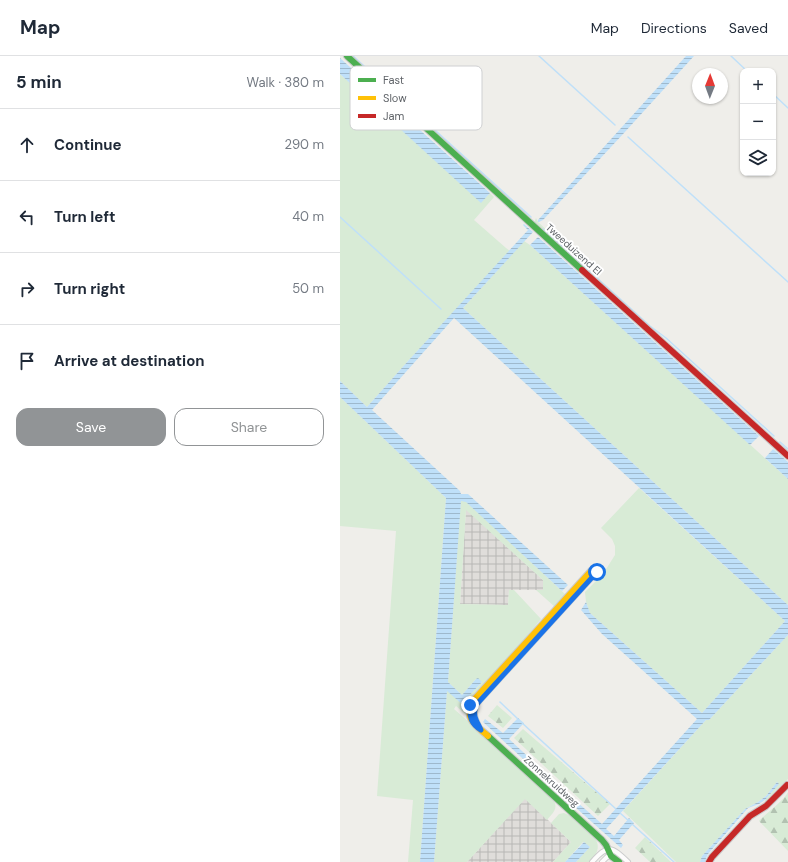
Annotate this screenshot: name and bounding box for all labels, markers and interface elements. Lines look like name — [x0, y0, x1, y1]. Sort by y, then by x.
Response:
text: Map — [20, 15, 60, 40]
text: Map — [591, 19, 619, 37]
text: Directions — [641, 19, 707, 37]
text: Saved — [729, 19, 768, 37]
legend — [350, 66, 482, 130]
north arrow — [692, 68, 728, 104]
map controls — [740, 68, 776, 176]
button: + — [740, 68, 776, 104]
text: 5 min — [16, 71, 62, 93]
text: Fast — [383, 73, 404, 87]
text: Walk · 380 m — [247, 74, 324, 91]
text: Slow — [383, 91, 407, 105]
button: − — [740, 104, 776, 140]
text: Jam — [383, 109, 404, 123]
icon: ahead — [16, 134, 38, 156]
text: Continue — [54, 135, 122, 155]
text: 290 m — [285, 136, 324, 153]
button: layers — [740, 140, 776, 176]
icon: left — [16, 206, 38, 228]
text: Turn left — [54, 207, 115, 227]
text: 40 m — [292, 208, 324, 225]
street label: Tweeduizend El — [543, 221, 604, 278]
icon: right — [16, 278, 38, 300]
text: Turn right — [54, 279, 125, 299]
text: 50 m — [292, 280, 324, 297]
icon: arrive — [16, 350, 38, 372]
text: Arrive at destination — [54, 351, 205, 371]
button: Save — [16, 408, 166, 446]
button: Share — [174, 408, 324, 446]
route start — [588, 563, 606, 581]
route end — [461, 696, 479, 714]
street label: Zonnekruidweg — [521, 753, 582, 810]

